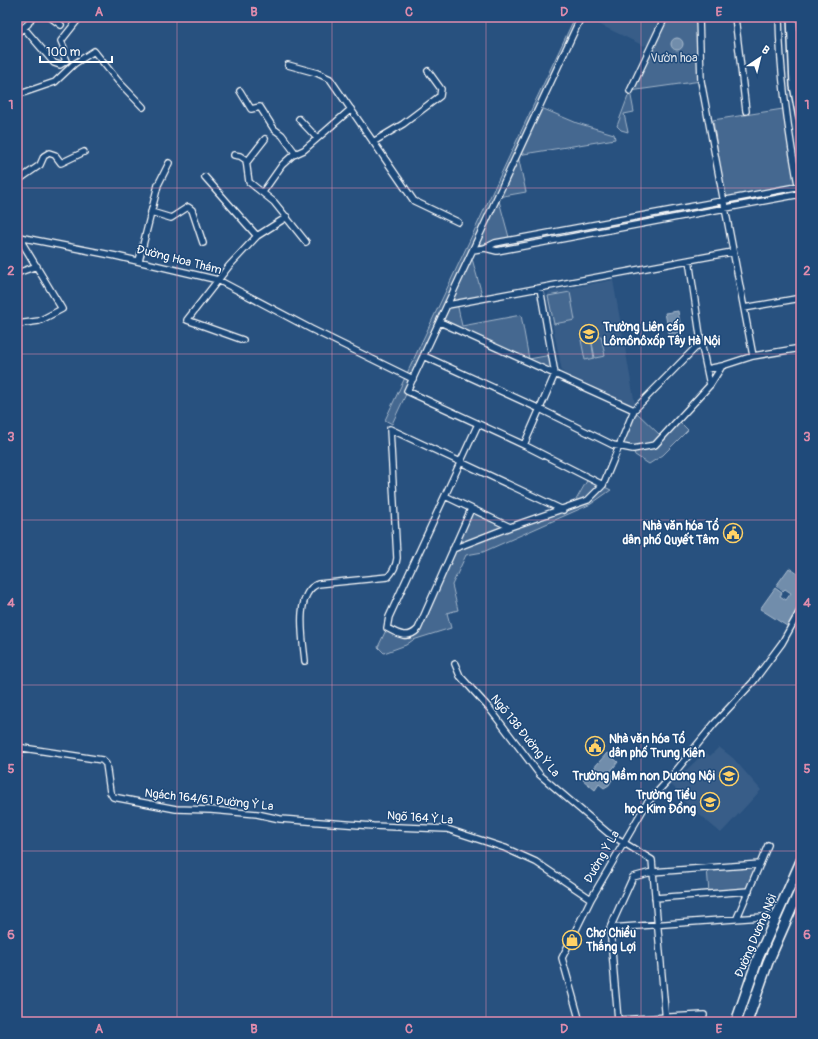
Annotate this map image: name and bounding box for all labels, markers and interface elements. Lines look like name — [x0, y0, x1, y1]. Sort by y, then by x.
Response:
text: A — [95, 4, 104, 20]
text: B — [250, 4, 258, 20]
text: C — [405, 4, 413, 20]
text: D — [560, 4, 568, 20]
text: E — [716, 4, 723, 20]
scale bar — [40, 38, 112, 64]
north arrow — [740, 38, 780, 78]
text: B — [759, 43, 772, 57]
text: 100 m — [46, 45, 81, 60]
park label: Vườn hoa — [650, 51, 698, 66]
text: 1 — [8, 97, 14, 113]
text: 1 — [804, 97, 810, 113]
street label: Đường Hoa Thám — [135, 242, 223, 278]
text: 2 — [7, 263, 15, 279]
text: 2 — [803, 263, 811, 279]
place label: Trường Liên cấp Lômônôxốp Tây Hà Nội — [602, 318, 720, 349]
school or university icon: Trường Liên cấp Lômônôxốp Tây Hà Nội — [578, 323, 600, 345]
text: 3 — [7, 429, 15, 445]
text: 3 — [803, 429, 811, 445]
place label: Nhà văn hóa Tổ dân phố Quyết Tâm — [622, 517, 719, 548]
public building icon: Nhà văn hóa Tổ dân phố Quyết Tâm — [722, 522, 744, 544]
text: 4 — [7, 595, 15, 611]
text: 4 — [803, 595, 811, 611]
street label: Ngõ 138 Đường Ỷ La — [487, 691, 564, 781]
place label: Nhà văn hóa Tổ dân phố Trung Kiên — [609, 730, 705, 761]
public building icon: Nhà văn hóa Tổ dân phố Trung Kiên — [584, 735, 606, 757]
text: 5 — [7, 761, 15, 777]
text: 5 — [803, 761, 811, 777]
school or university icon: Trường Mầm non Dương Nội — [718, 765, 740, 787]
place label: Trường Mầm non Dương Nội — [572, 767, 715, 784]
street label: Ngách 164/61 Đường Ỷ La — [144, 785, 275, 814]
place label: Trường Tiểu học Kim Đồng — [625, 787, 696, 817]
school or university icon: Trường Tiểu học Kim Đồng — [699, 791, 721, 813]
street label: Ngõ 164 Ỷ La — [386, 807, 454, 828]
street label: Đường Ỷ La — [580, 827, 623, 886]
street label: Đường Dương Nội — [732, 892, 780, 980]
place label: Chợ Chiều Thắng Lợi — [585, 925, 636, 955]
text: 6 — [7, 927, 15, 943]
text: 6 — [803, 927, 811, 943]
shop icon: Chợ Chiều Thắng Lợi — [561, 929, 583, 951]
text: A — [95, 1021, 104, 1037]
text: B — [250, 1021, 258, 1037]
text: C — [405, 1021, 413, 1037]
text: D — [560, 1021, 568, 1037]
text: E — [716, 1021, 723, 1037]

